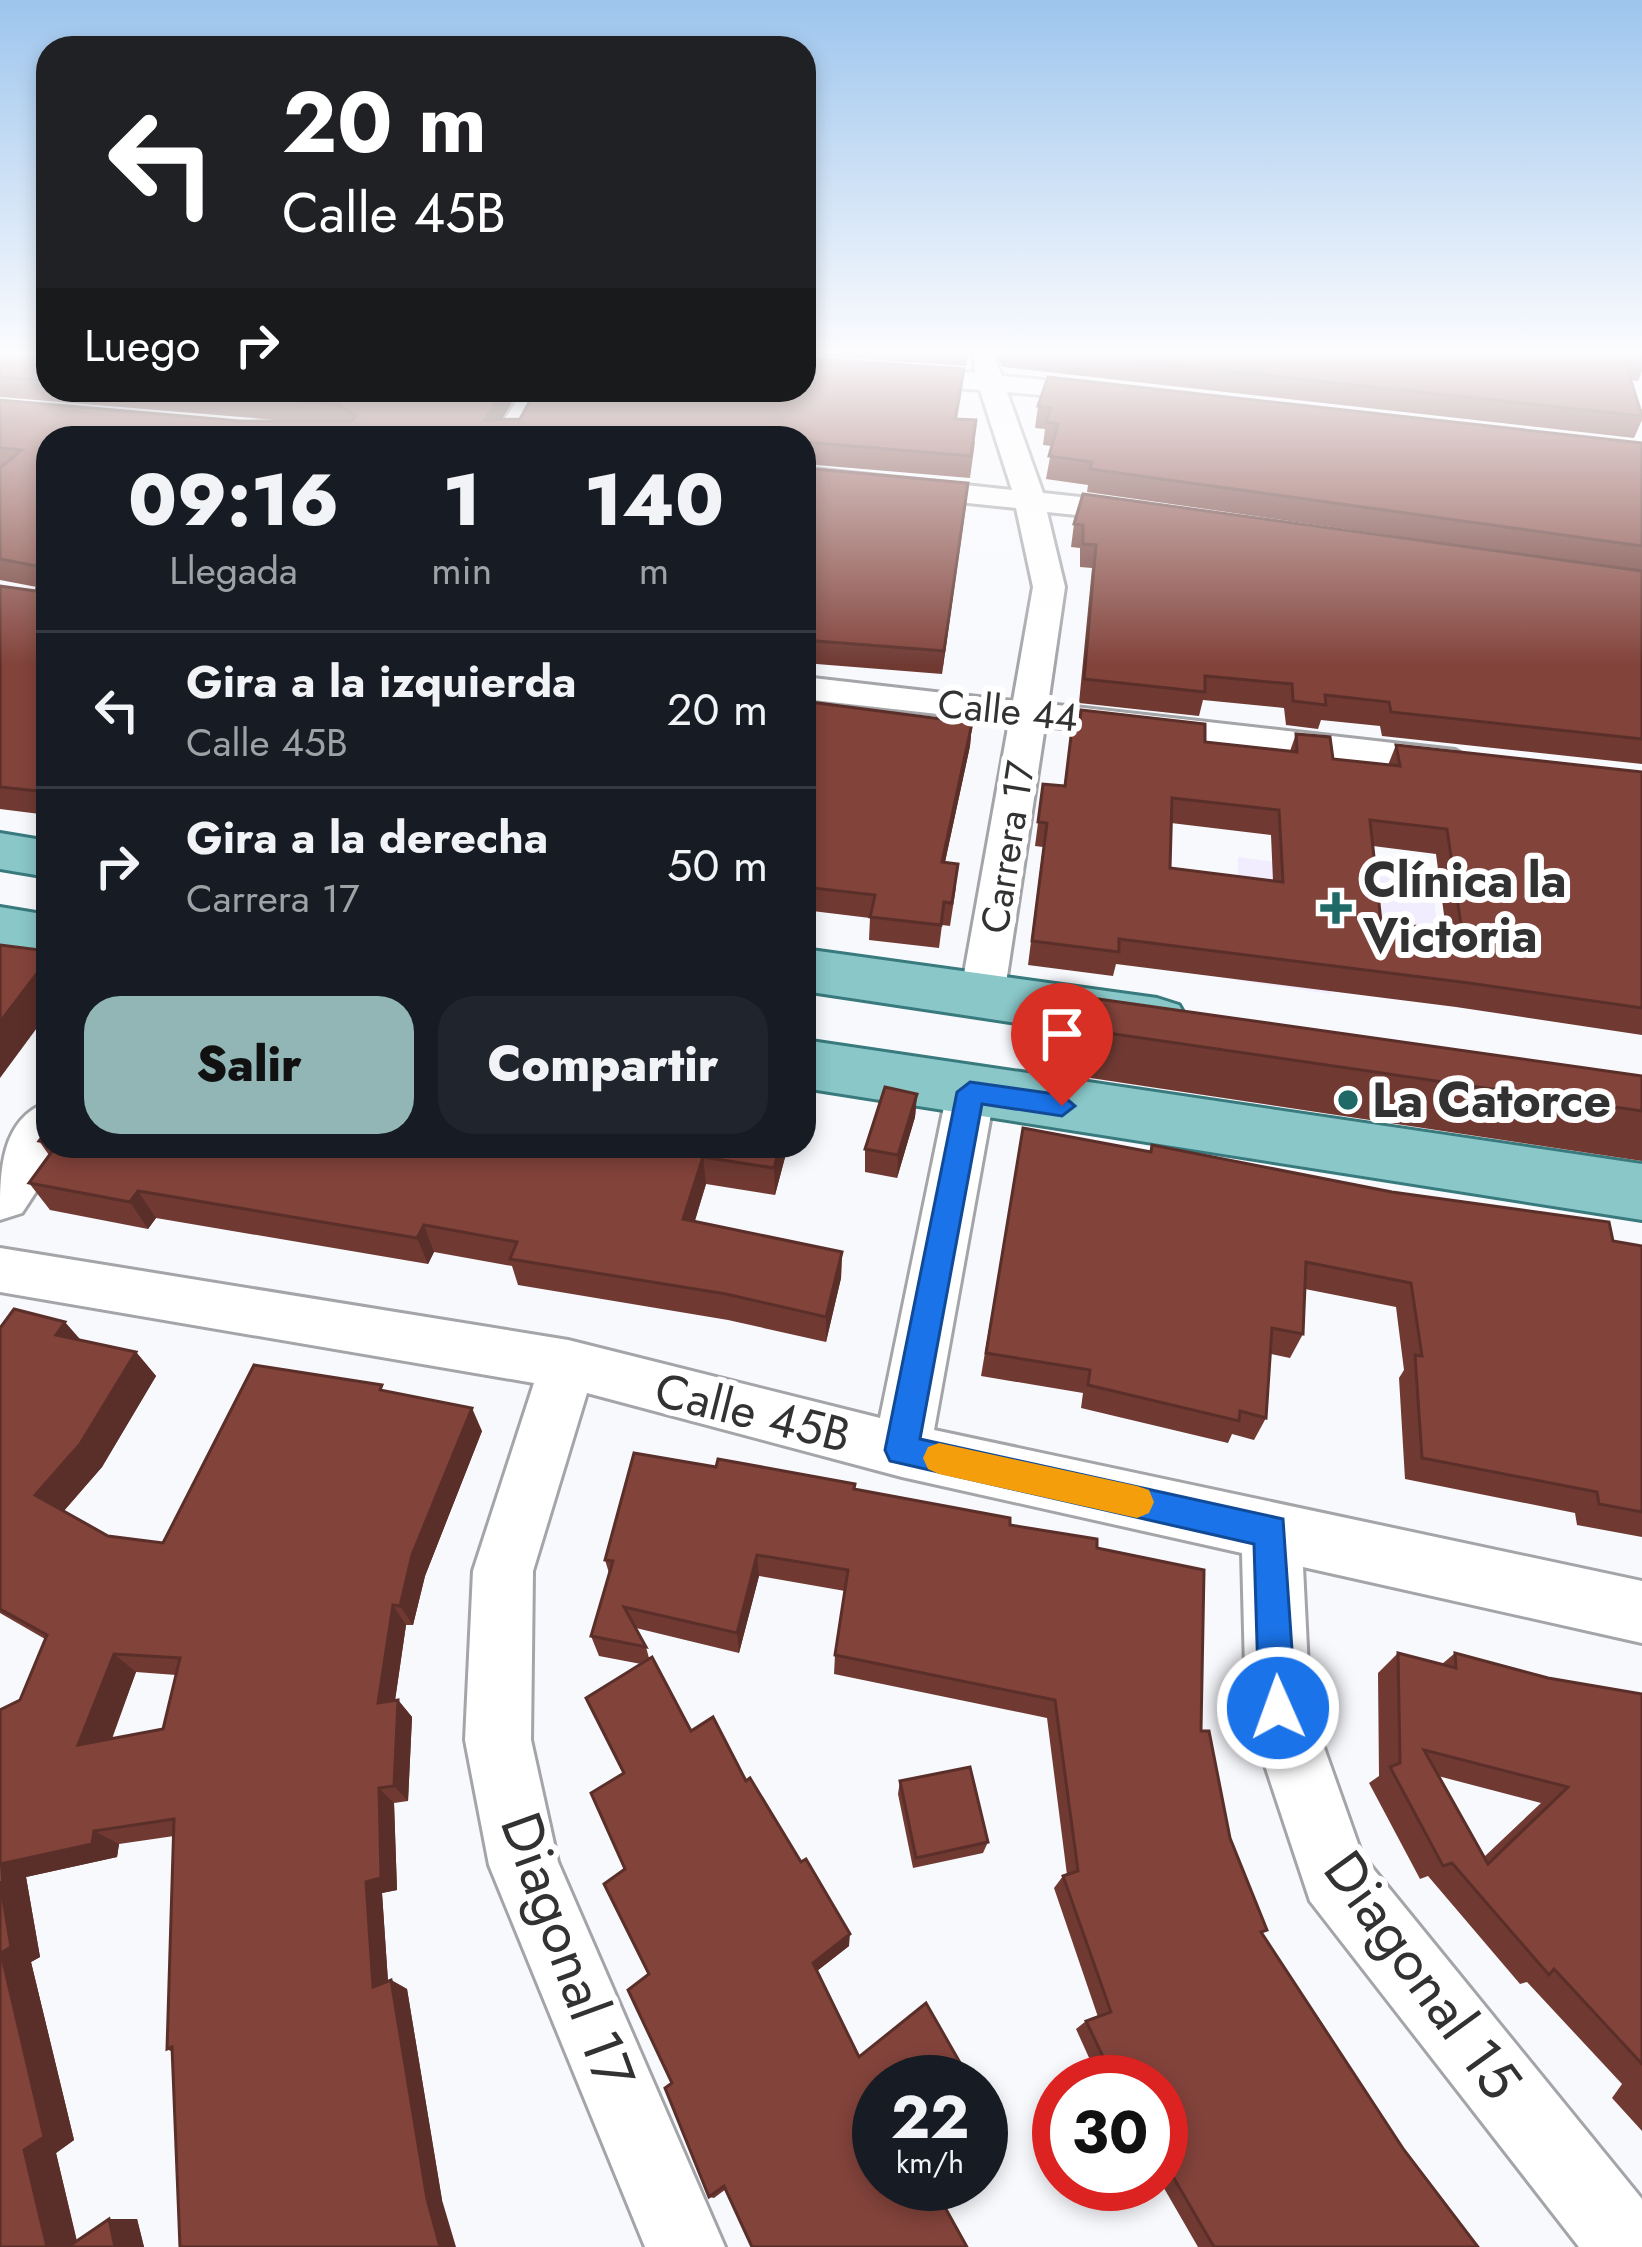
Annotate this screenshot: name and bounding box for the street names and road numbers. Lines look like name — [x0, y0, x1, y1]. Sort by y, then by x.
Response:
street label: Calle 44 — [935, 675, 1081, 746]
street label: Carrera 17 — [966, 756, 1049, 937]
street label: Calle 45B — [648, 1355, 858, 1470]
street label: Diagonal 17 — [480, 1801, 656, 2099]
street label: Diagonal 15 — [1305, 1834, 1541, 2116]

